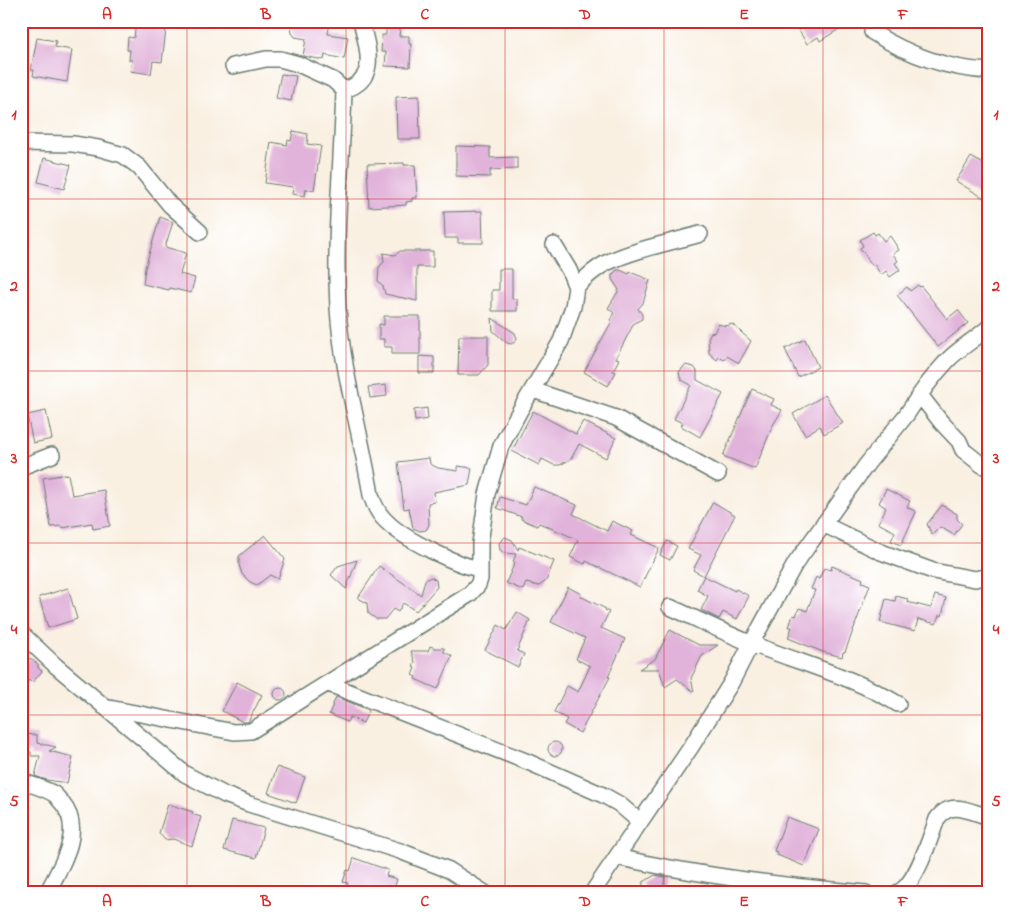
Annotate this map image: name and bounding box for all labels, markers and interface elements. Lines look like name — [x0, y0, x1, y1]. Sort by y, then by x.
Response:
text: A — [102, 3, 112, 27]
text: B — [260, 3, 272, 27]
text: C — [421, 3, 430, 27]
text: D — [578, 3, 591, 27]
text: E — [739, 3, 749, 27]
text: F — [897, 3, 909, 27]
text: 1 — [11, 103, 17, 127]
text: 1 — [993, 103, 999, 127]
text: 2 — [9, 275, 18, 299]
text: 2 — [991, 275, 1000, 299]
text: 3 — [10, 447, 18, 471]
text: 3 — [992, 447, 1000, 471]
text: 4 — [10, 618, 18, 642]
text: 4 — [992, 618, 1000, 642]
text: 5 — [9, 790, 19, 814]
text: 5 — [991, 790, 1001, 814]
text: A — [102, 890, 112, 914]
text: B — [260, 890, 272, 914]
text: C — [421, 890, 430, 914]
text: D — [578, 890, 591, 914]
text: E — [739, 890, 749, 914]
text: F — [897, 890, 909, 914]

